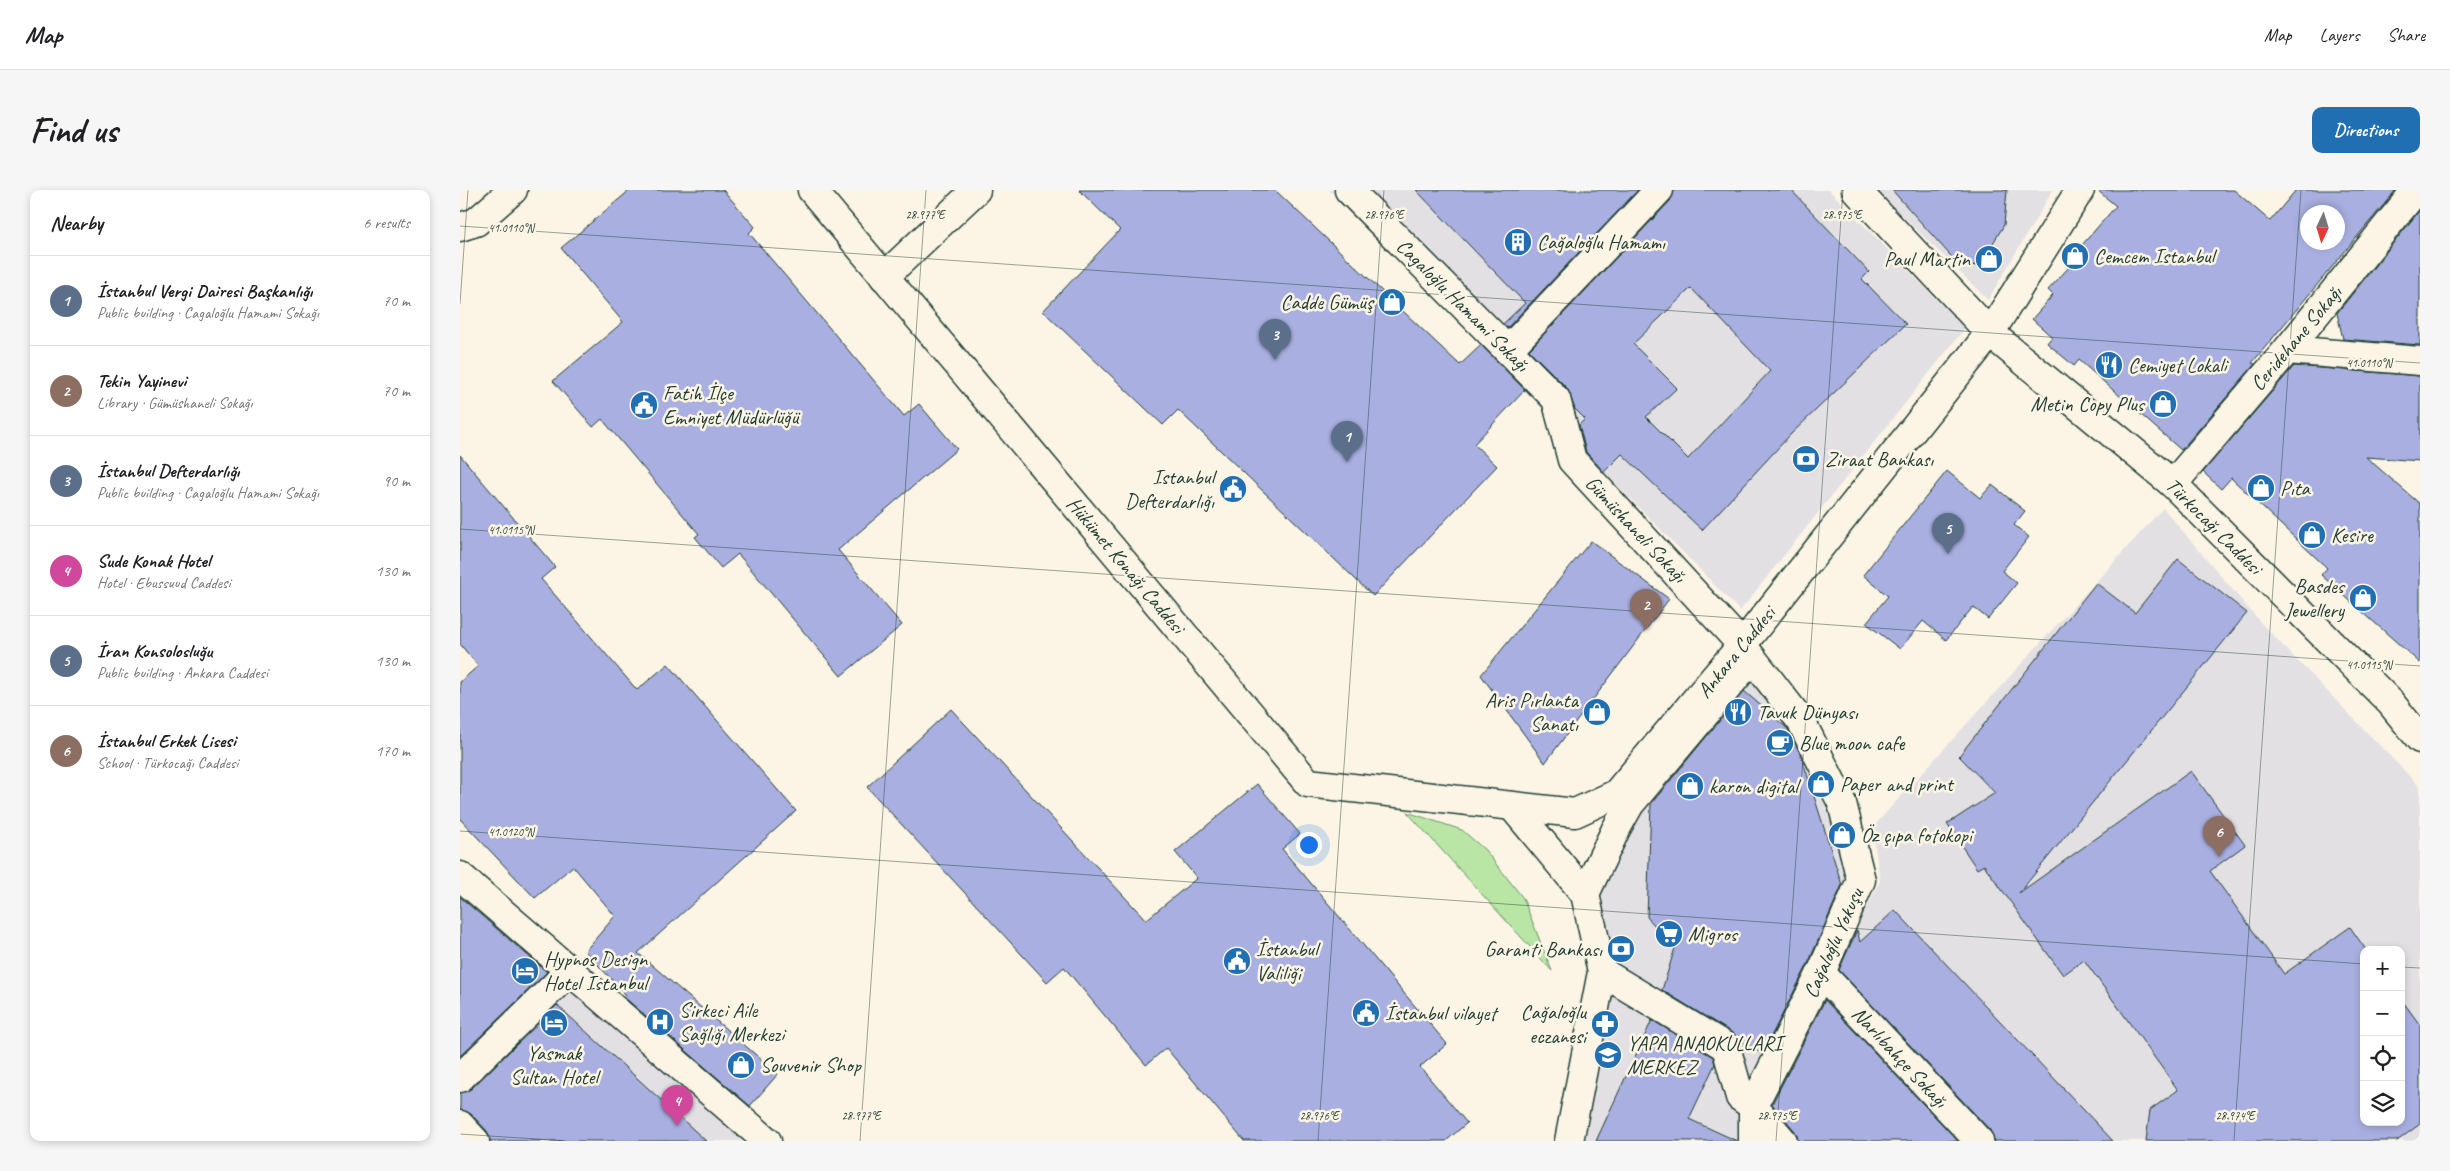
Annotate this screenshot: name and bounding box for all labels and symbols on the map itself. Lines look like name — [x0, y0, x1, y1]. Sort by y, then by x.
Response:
north arrow — [2300, 205, 2345, 250]
text: 28.977°E — [905, 207, 946, 223]
text: 28.976°E — [1364, 207, 1405, 223]
text: 28.975°E — [1822, 207, 1863, 223]
text: 41.0110°N — [488, 220, 535, 236]
building icon: Cağaloğlu Hamamı — [1503, 227, 1533, 257]
place label: Cağaloğlu Hamamı — [1537, 229, 1666, 255]
street label: Cagaloğlu Hamami Sokağı — [1391, 233, 1536, 378]
shop icon: Cemcem Istanbul — [2060, 241, 2090, 271]
place label: Cemcem Istanbul — [2094, 243, 2218, 269]
shop icon: Paul Martin — [1974, 244, 2004, 274]
place label: Paul Martin — [1884, 246, 1971, 272]
street label: Ceridehane Sokağı — [2245, 279, 2348, 396]
shop icon: Cadde Gümüş — [1377, 287, 1407, 317]
place label: Cadde Gümüş — [1281, 289, 1375, 315]
pin: 3 — [1259, 319, 1291, 360]
restaurant icon: Cemiyet Lokali — [2094, 350, 2124, 380]
place label: Cemiyet Lokali — [2128, 352, 2229, 378]
text: 41.0110°N — [2346, 355, 2393, 371]
place label: Fatih İlçe Emniyet Müdürlüğü — [663, 380, 801, 430]
shop icon: Metin Copy Plus — [2148, 389, 2178, 419]
public building icon: Fatih İlçe Emniyet Müdürlüğü — [629, 390, 659, 420]
place label: Metin Copy Plus — [2031, 391, 2146, 417]
pin: 1 — [1331, 421, 1363, 462]
bank icon: Ziraat Bankası — [1791, 444, 1821, 474]
place label: Ziraat Bankası — [1825, 446, 1934, 472]
place label: Istanbul Defterdarlığı — [1125, 464, 1217, 514]
street label: Gümüshaneli Sokağı — [1580, 470, 1693, 589]
street label: Türkocağı Caddesi — [2160, 472, 2270, 582]
shop icon: Pıta — [2246, 473, 2276, 503]
public building icon: Istanbul Defterdarlığı — [1218, 474, 1248, 504]
place label: Pıta — [2280, 475, 2312, 501]
street label: Hükümet Konağı Caddesi — [1061, 491, 1193, 641]
pin: 5 — [1932, 513, 1964, 554]
shop icon: Kesire — [2297, 520, 2327, 550]
text: 41.0115°N — [488, 522, 535, 538]
place label: Kesire — [2331, 522, 2374, 548]
place label: Basdes Jewellery — [2284, 573, 2346, 623]
shop icon: Basdes Jewellery — [2348, 583, 2378, 613]
pin: 2 — [1630, 589, 1662, 630]
street label: Ankara Caddesi — [1691, 598, 1783, 703]
text: 41.0115°N — [2346, 657, 2393, 673]
place label: Aris Pırlanta Sanatı — [1485, 687, 1580, 737]
shop icon: Aris Pırlanta Sanatı — [1582, 697, 1612, 727]
restaurant icon: Tavuk Dünyası — [1723, 697, 1753, 727]
place label: Tavuk Dünyası — [1757, 699, 1859, 725]
cafe icon: Blue moon cafe — [1765, 728, 1795, 758]
place label: Blue moon cafe — [1799, 730, 1906, 756]
shop icon: Paper and print — [1806, 769, 1836, 799]
shop icon: karon digital — [1675, 771, 1705, 801]
place label: Paper and print — [1840, 771, 1955, 797]
place label: karon digital — [1709, 773, 1801, 799]
pin: 6 — [2203, 816, 2235, 857]
shop icon: Öz çıpa fotokopi — [1827, 820, 1857, 850]
place label: Öz çıpa fotokopi — [1861, 822, 1975, 848]
text: 41.0120°N — [488, 824, 535, 840]
your location — [1296, 832, 1322, 858]
street label: Cağaloğlu Yokuşu — [1797, 883, 1869, 1002]
supermarket icon: Migros — [1654, 919, 1684, 949]
place label: Migros — [1688, 921, 1739, 947]
bank icon: Garanti Bankası — [1606, 934, 1636, 964]
place label: İstanbul Valiliği — [1256, 936, 1321, 986]
place label: Garanti Bankası — [1484, 936, 1603, 962]
place label: Hypnos Design Hotel Istanbul — [544, 946, 650, 996]
public building icon: İstanbul Valiliği — [1222, 946, 1252, 976]
hotel icon: Hypnos Design Hotel Istanbul — [510, 956, 540, 986]
place label: Sirkeci Aile Sağlığı Merkezi — [679, 997, 787, 1047]
public building icon: İstanbul vilayet — [1351, 998, 1381, 1028]
place label: Cağaloğlu eczanesi — [1521, 999, 1589, 1049]
place label: İstanbul vilayet — [1385, 1000, 1499, 1026]
street label: Narlıbahçe Sokağı — [1846, 1001, 1954, 1114]
hospital icon: Sirkeci Aile Sağlığı Merkezi — [645, 1007, 675, 1037]
hotel icon: Yasmak Sultan Hotel — [539, 1008, 569, 1038]
pharmacy icon: Cağaloğlu eczanesi — [1590, 1009, 1620, 1039]
place label: YAPA ANAOKULLARI MERKEZ — [1627, 1030, 1786, 1080]
place label: Yasmak Sultan Hotel — [510, 1040, 601, 1090]
school or university icon: YAPA ANAOKULLARI MERKEZ — [1593, 1040, 1623, 1070]
shop icon: Souvenir Shop — [726, 1050, 756, 1080]
place label: Souvenir Shop — [760, 1052, 862, 1078]
pin: 4 — [661, 1085, 693, 1126]
text: 28.977°E — [841, 1108, 882, 1124]
text: 28.976°E — [1299, 1108, 1340, 1124]
text: 28.975°E — [1757, 1108, 1798, 1124]
text: 28.974°E — [2215, 1108, 2256, 1124]

